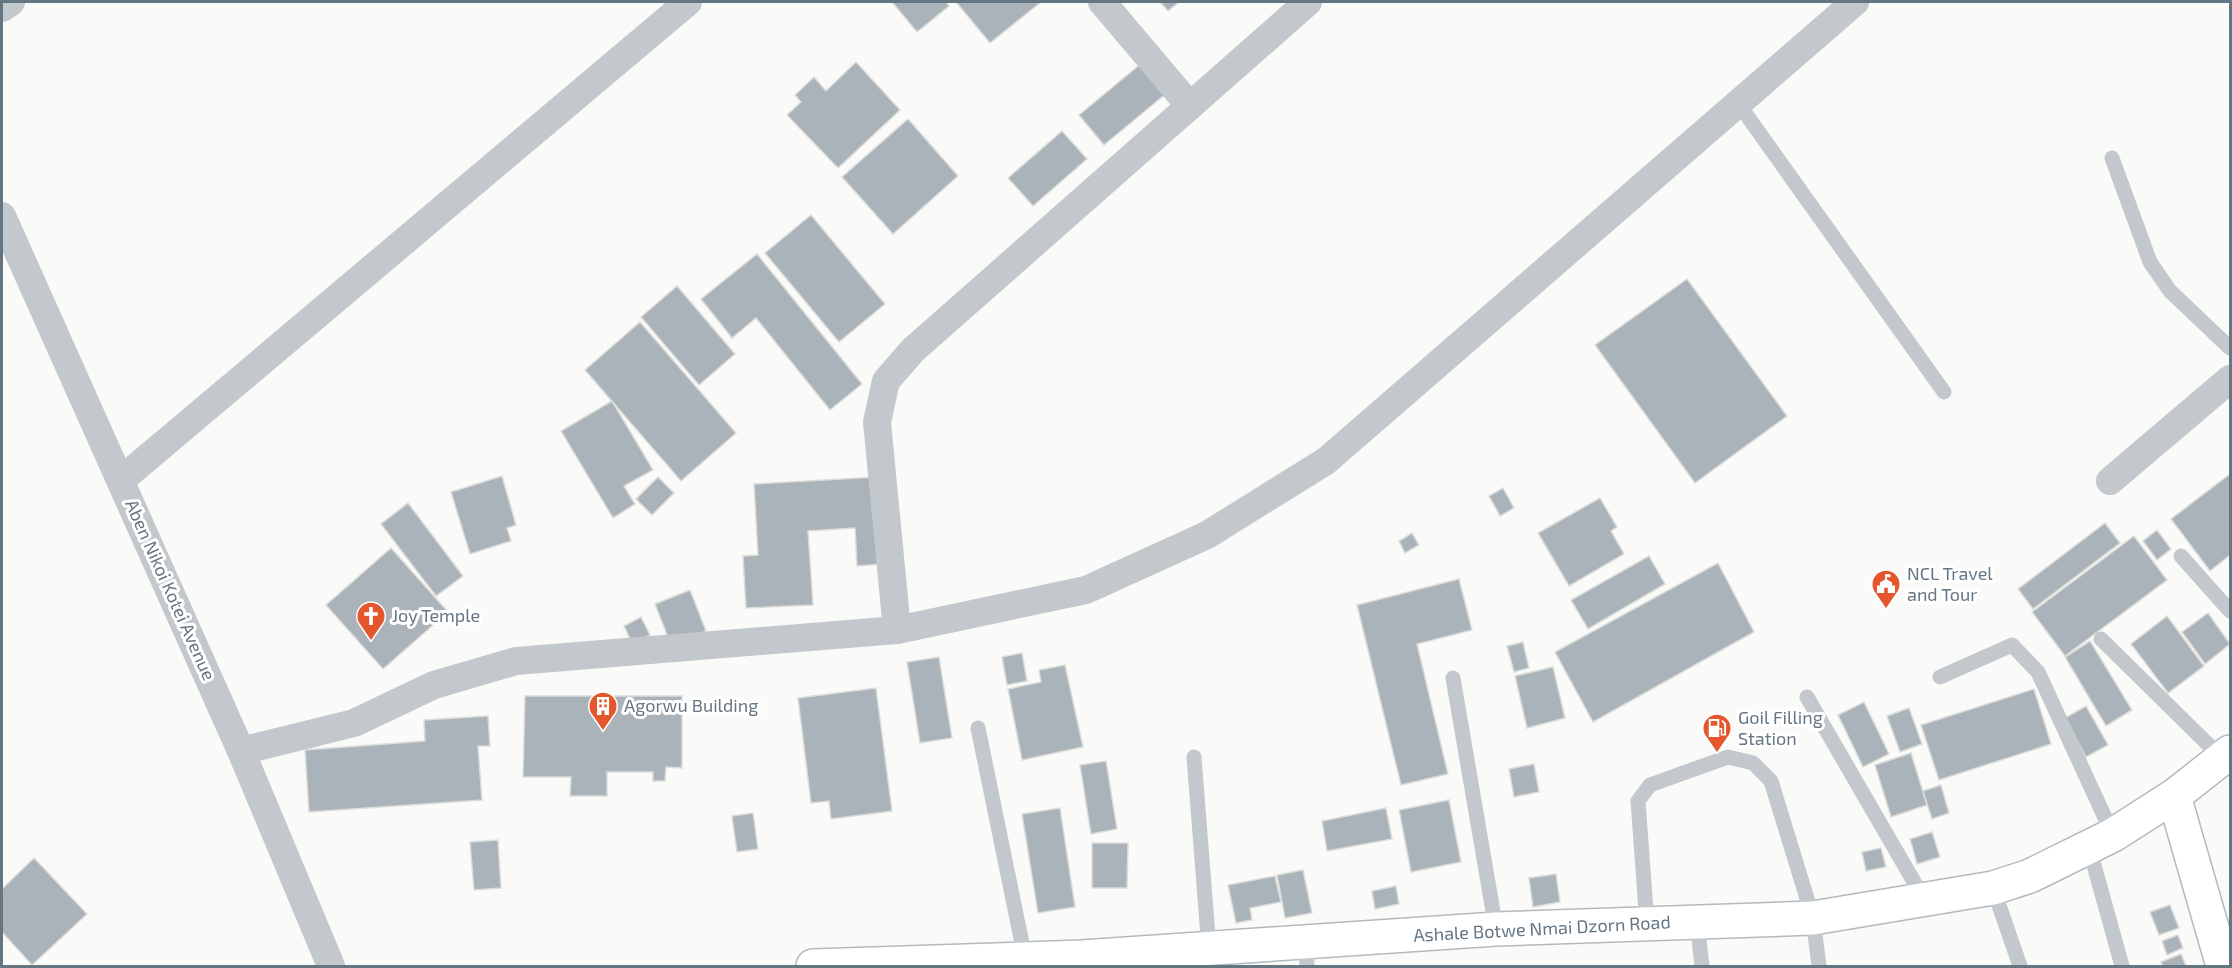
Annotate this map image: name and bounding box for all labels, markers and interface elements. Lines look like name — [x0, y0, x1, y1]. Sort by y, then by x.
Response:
street label: Aben Nikoi Kotei Avenue — [121, 496, 221, 684]
place label: NCL Travel and Tour — [1907, 562, 1993, 605]
public building icon: NCL Travel and Tour — [1870, 568, 1902, 610]
church icon: Joy Temple — [355, 600, 387, 642]
place label: Joy Temple — [392, 604, 480, 626]
building icon: Agorwu Building — [587, 690, 619, 732]
place label: Agorwu Building — [624, 694, 758, 716]
place label: Goil Filling Station — [1738, 706, 1823, 749]
fuel station icon: Goil Filling Station — [1701, 712, 1733, 754]
street label: Ashale Botwe Nmai Dzorn Road — [1413, 910, 1671, 946]

